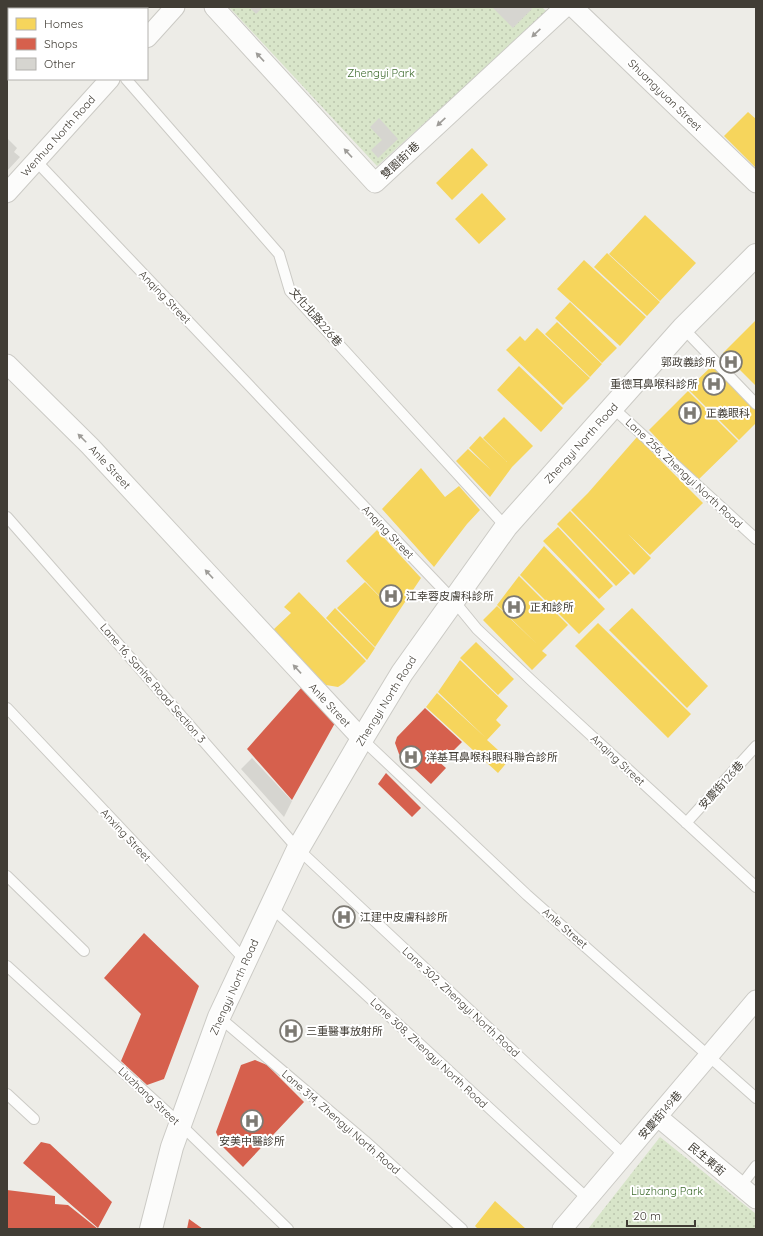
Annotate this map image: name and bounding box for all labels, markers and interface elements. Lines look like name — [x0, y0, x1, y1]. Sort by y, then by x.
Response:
legend — [8, 8, 148, 80]
text: Homes — [44, 16, 84, 31]
one-way arrow — [531, 29, 542, 38]
text: Shops — [44, 36, 78, 51]
one-way arrow — [255, 52, 265, 62]
text: Other — [44, 56, 76, 71]
street label: Shuangyuan Street — [625, 56, 705, 134]
park label: Zhengyi Park — [347, 66, 415, 80]
street label: Wenhua North Road — [18, 93, 98, 179]
one-way arrow — [436, 117, 446, 126]
street label: 雙園街1巷 — [378, 138, 422, 182]
one-way arrow — [343, 148, 353, 158]
street label: Anqing Street — [136, 267, 194, 327]
street label: 文化北路226巷 — [287, 285, 345, 349]
hospital icon: 郭政義診所 — [718, 349, 744, 375]
place label: 郭政義診所 — [661, 355, 716, 369]
hospital icon: 重德耳鼻喉科診所 — [701, 371, 727, 397]
place label: 重德耳鼻喉科診所 — [610, 377, 698, 391]
street label: Zhengyi North Road — [541, 400, 621, 486]
hospital icon: 正義眼科 — [677, 400, 703, 426]
place label: 正義眼科 — [706, 406, 750, 420]
street label: Lane 256, Zhengyi North Road — [623, 415, 745, 531]
one-way arrow — [77, 433, 87, 443]
street label: Anle Street — [86, 442, 134, 492]
street label: Anqing Street — [359, 502, 417, 562]
one-way arrow — [204, 569, 213, 579]
hospital icon: 江幸蓉皮膚科診所 — [378, 583, 404, 609]
place label: 江幸蓉皮膚科診所 — [406, 589, 494, 603]
hospital icon: 正和診所 — [501, 594, 527, 620]
place label: 正和診所 — [530, 600, 574, 614]
street label: Lane 16, Sanhe Road Section 3 — [97, 620, 209, 746]
street label: Zhengyi North Road — [353, 653, 419, 749]
one-way arrow — [292, 664, 302, 674]
street label: Anle Street — [306, 680, 354, 730]
street label: Anqing Street — [588, 731, 648, 789]
hospital icon: 洋基耳鼻喉科眼科聯合診所 — [398, 744, 424, 770]
place label: 洋基耳鼻喉科眼科聯合診所 — [426, 750, 558, 764]
street label: 安慶街126巷 — [696, 758, 746, 812]
street label: Anxing Street — [98, 806, 154, 865]
hospital icon: 江建中皮膚科診所 — [331, 904, 357, 930]
street label: Anle Street — [540, 905, 591, 952]
place label: 江建中皮膚科診所 — [360, 910, 448, 924]
street label: Zhengyi North Road — [207, 937, 261, 1037]
street label: Lane 302, Zhengyi North Road — [399, 944, 523, 1060]
street label: Lane 308, Zhengyi North Road — [368, 995, 490, 1111]
hospital icon: 三重醫事放射所 — [278, 1018, 304, 1044]
place label: 三重醫事放射所 — [306, 1024, 383, 1038]
street label: Liuzhang Street — [115, 1064, 183, 1128]
street label: Lane 314, Zhengyi North Road — [279, 1067, 403, 1177]
street label: 安慶街149巷 — [635, 1088, 685, 1142]
hospital icon: 安美中醫診所 — [239, 1108, 265, 1134]
place label: 安美中醫診所 — [219, 1134, 285, 1148]
street label: 民生東街 — [686, 1139, 728, 1179]
park label: Liuzhang Park — [631, 1184, 703, 1198]
scale bar — [627, 1202, 695, 1228]
text: 20 m — [633, 1208, 661, 1223]

